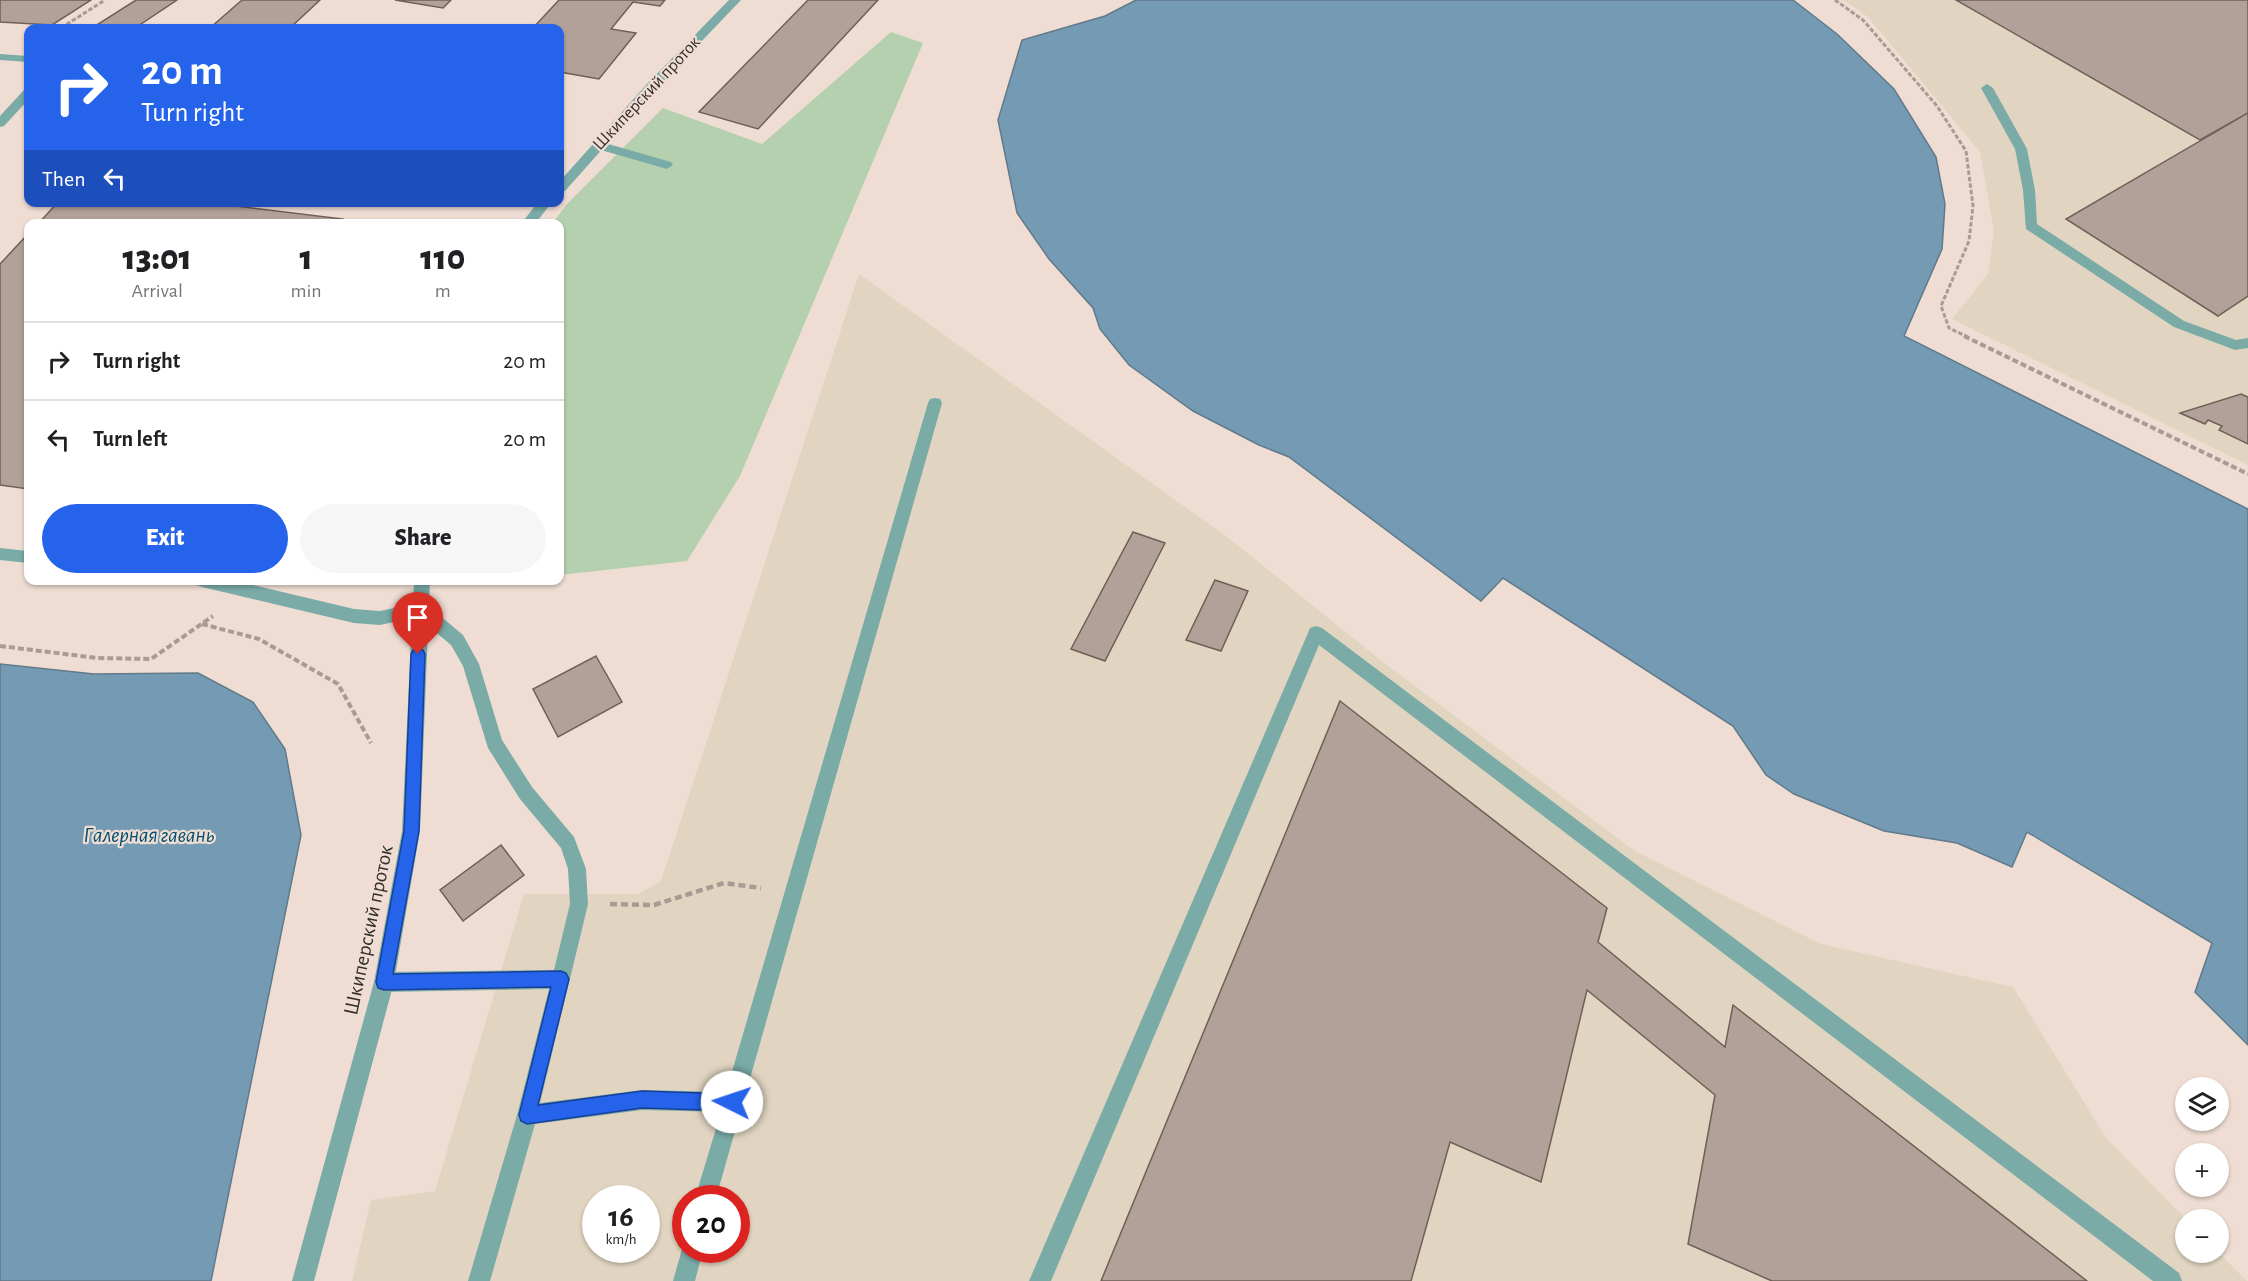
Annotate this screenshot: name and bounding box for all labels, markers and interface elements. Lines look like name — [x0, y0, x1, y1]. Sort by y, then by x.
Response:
street label: Шкиперский проток — [590, 33, 704, 154]
icon: right — [42, 48, 120, 126]
text: 20 m — [141, 50, 223, 92]
text: Turn right — [141, 99, 244, 126]
icon: left — [98, 162, 131, 195]
text: Then — [42, 168, 86, 190]
text: 13:01 — [123, 240, 192, 276]
text: 1 — [299, 240, 313, 276]
text: 110 — [420, 240, 465, 276]
text: Arrival — [132, 281, 183, 301]
text: min — [290, 281, 322, 301]
text: m — [435, 281, 451, 301]
icon: right — [42, 345, 75, 378]
text: Turn right — [93, 350, 180, 372]
text: 20 m — [503, 350, 546, 372]
icon: left — [42, 423, 75, 456]
text: Turn left — [93, 428, 167, 450]
text: 20 m — [503, 428, 546, 450]
button: Exit — [42, 504, 288, 573]
button: Share — [300, 504, 546, 573]
pin — [392, 592, 443, 654]
icon: arrive — [401, 601, 434, 634]
water label: Галерная гавань — [83, 824, 215, 847]
street label: Шкиперский проток — [340, 843, 397, 1017]
position arrow — [700, 1070, 764, 1134]
map controls — [2175, 1077, 2229, 1263]
button: layers — [2175, 1077, 2229, 1131]
button: + — [2175, 1143, 2229, 1197]
speed limit sign: 20 — [672, 1185, 750, 1263]
text: 16 — [608, 1202, 634, 1232]
button: − — [2175, 1209, 2229, 1263]
text: km/h — [606, 1232, 636, 1247]

